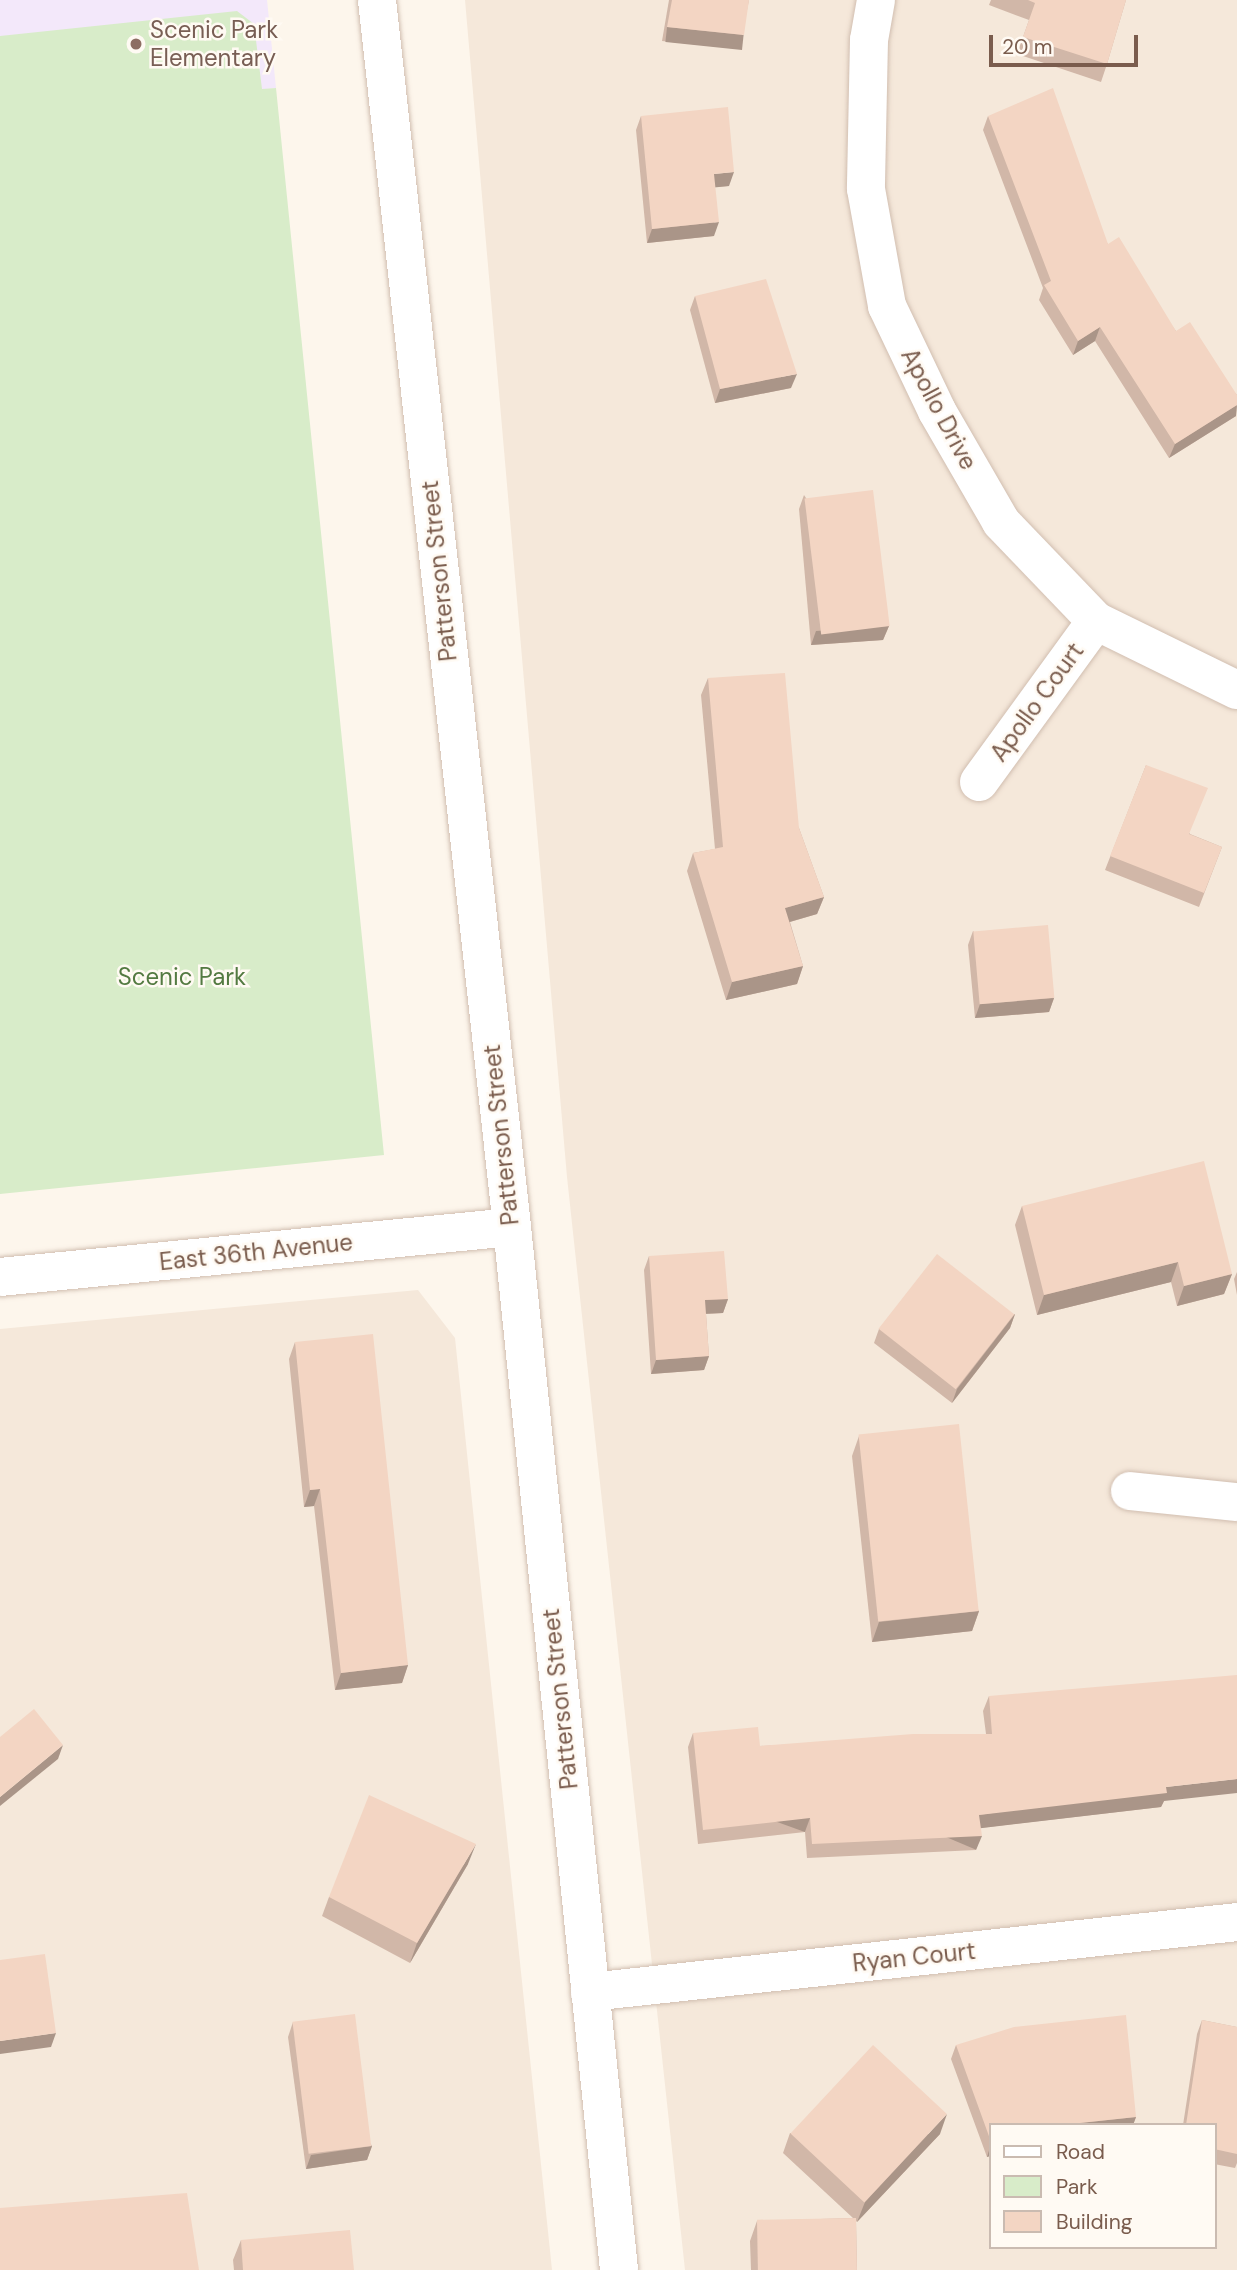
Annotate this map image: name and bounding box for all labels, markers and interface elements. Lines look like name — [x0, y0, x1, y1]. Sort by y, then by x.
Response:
place label: Scenic Park Elementary — [150, 16, 278, 72]
scale bar — [992, 21, 1141, 65]
text: 20 m — [1002, 33, 1053, 61]
marker: Scenic Park Elementary — [128, 36, 144, 52]
street label: Apollo Drive — [895, 343, 983, 475]
street label: Patterson Street — [415, 479, 463, 663]
street label: Apollo Court — [984, 637, 1090, 767]
park label: Scenic Park — [118, 963, 246, 991]
street label: Patterson Street — [477, 1043, 525, 1227]
street label: East 36th Avenue — [158, 1228, 354, 1276]
street label: Patterson Street — [536, 1607, 584, 1791]
street label: Ryan Court — [851, 1936, 977, 1978]
legend — [988, 2123, 1216, 2249]
text: Road — [1056, 2138, 1105, 2166]
text: Park — [1056, 2173, 1097, 2201]
text: Building — [1056, 2208, 1132, 2236]

